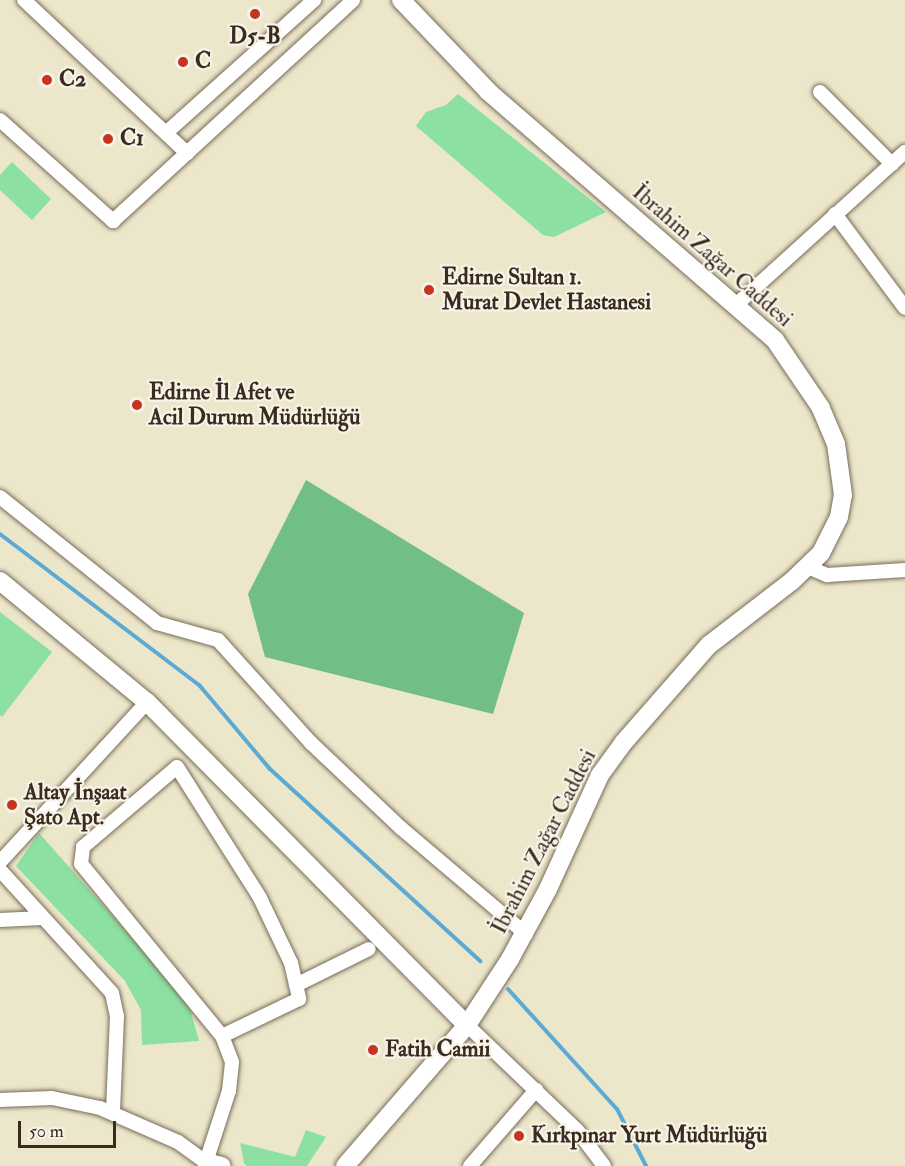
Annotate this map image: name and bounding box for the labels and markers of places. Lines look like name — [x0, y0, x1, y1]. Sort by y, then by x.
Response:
marker: D5-B — [248, 7, 262, 21]
place label: D5-B — [229, 24, 281, 50]
place label: C — [195, 49, 211, 75]
marker: C — [176, 55, 190, 69]
place label: C2 — [59, 67, 86, 93]
marker: C2 — [40, 73, 54, 87]
place label: C1 — [120, 126, 144, 152]
marker: C1 — [101, 132, 115, 146]
place label: Edirne Sultan 1. Murat Devlet Hastanesi — [442, 264, 651, 316]
marker: Edirne Sultan 1. Murat Devlet Hastanesi — [420, 281, 438, 299]
place label: Edirne İl Afet ve Acil Durum Müdürlüğü — [149, 379, 360, 430]
marker: Edirne İl Afet ve Acil Durum Müdürlüğü — [130, 398, 144, 412]
place label: Altay İnşaat Şato Apt. — [24, 779, 127, 830]
marker: Altay İnşaat Şato Apt. — [5, 798, 19, 812]
place label: Fatih Camii — [385, 1037, 490, 1063]
marker: Fatih Camii — [366, 1043, 380, 1057]
place label: Kırkpınar Yurt Müdürlüğü — [531, 1123, 767, 1149]
marker: Kırkpınar Yurt Müdürlüğü — [512, 1129, 526, 1143]

